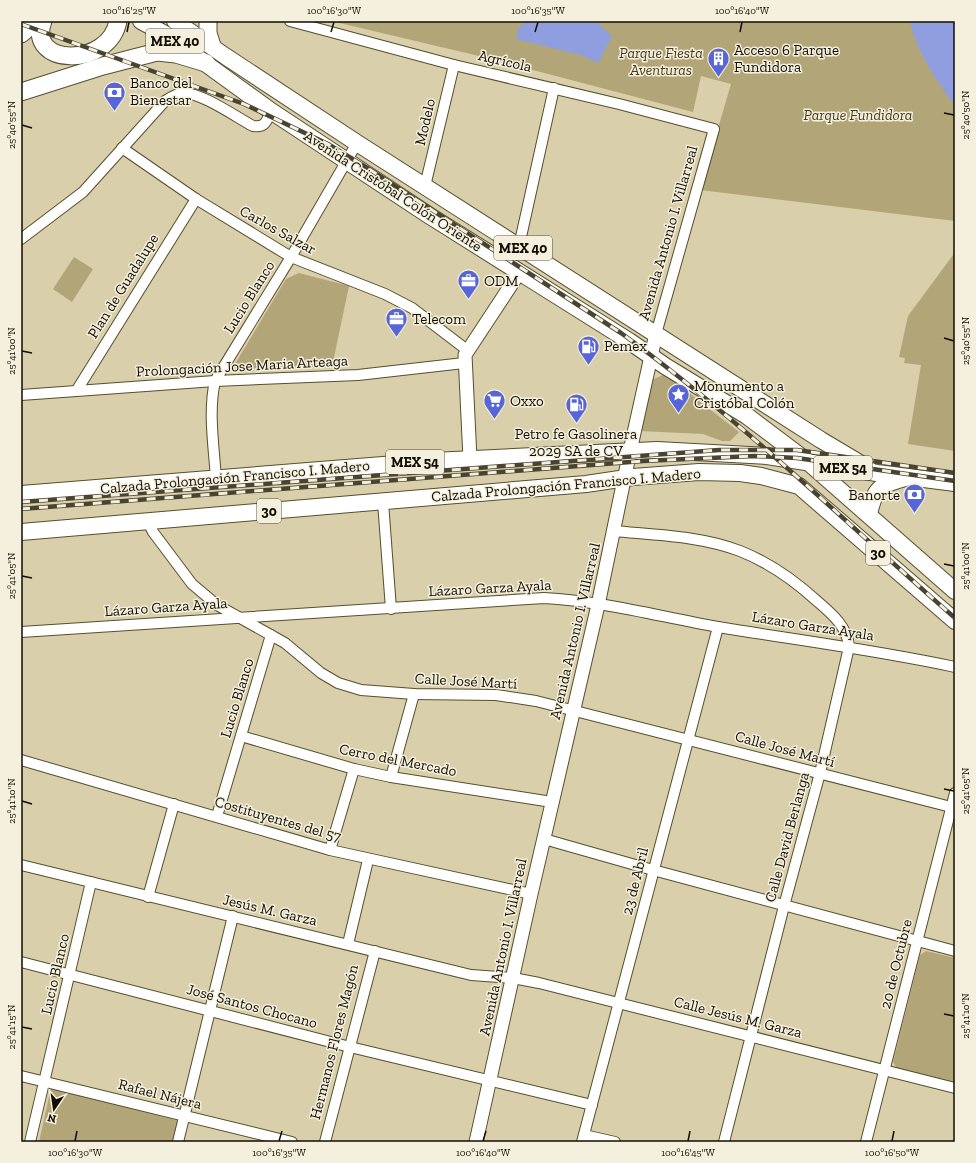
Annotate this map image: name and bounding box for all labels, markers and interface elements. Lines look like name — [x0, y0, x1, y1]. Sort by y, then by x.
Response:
text: 100°16'25"W — [102, 5, 157, 17]
text: 100°16'30"W — [307, 5, 362, 17]
text: 100°16'35"W — [511, 5, 565, 17]
text: 100°16'40"W — [715, 5, 770, 17]
road number: MEX 40 — [146, 29, 204, 53]
place label: Acceso 6 Parque Fundidora — [734, 41, 839, 76]
park label: Parque Fiesta Aventuras — [619, 44, 703, 79]
street label: Agrícola — [477, 46, 533, 76]
building icon: Acceso 6 Parque Fundidora — [705, 46, 731, 79]
place label: Banco del Bienestar — [130, 74, 192, 109]
bank icon: Banco del Bienestar — [102, 79, 128, 112]
text: 25°40'50"N — [960, 90, 972, 139]
street label: Modelo — [411, 97, 439, 147]
text: 25°40'55"N — [6, 100, 18, 149]
park label: Parque Fundidora — [804, 106, 912, 124]
street label: Avenida Cristóbal Colón Oriente — [301, 127, 485, 255]
street label: Avenida Antonio I. Villarreal — [634, 144, 702, 322]
street label: Carlos Salzar — [237, 202, 319, 258]
street label: Plan de Guadalupe — [84, 230, 162, 342]
road number: MEX 40 — [494, 236, 552, 260]
street label: Lucio Blanco — [220, 257, 279, 337]
office icon: ODM — [455, 268, 481, 301]
place label: ODM — [484, 272, 518, 290]
office icon: Telecom — [384, 306, 410, 339]
place label: Telecom — [412, 310, 466, 328]
text: 25°40'55"N — [960, 316, 972, 365]
text: 25°41'00"N — [6, 327, 18, 375]
fuel station icon: Pemex — [576, 333, 602, 366]
place label: Pemex — [604, 337, 647, 355]
street label: Prolongación Jose Maria Arteaga — [135, 351, 349, 381]
place label: Monumento a Cristóbal Colón — [694, 377, 795, 412]
place icon: Monumento a Cristóbal Colón — [665, 382, 691, 415]
supermarket icon: Oxxo — [481, 388, 507, 421]
place label: Oxxo — [510, 392, 544, 410]
fuel station icon: Petro fe Gasolinera 2029 SA de CV — [563, 392, 589, 425]
place label: Petro fe Gasolinera 2029 SA de CV — [515, 425, 637, 460]
road number: MEX 54 — [386, 450, 444, 474]
street label: Calzada Prolongación Francisco I. Madero — [100, 456, 371, 498]
road number: MEX 54 — [814, 456, 872, 480]
street label: Calzada Prolongación Francisco I. Madero — [431, 464, 702, 506]
bank icon: Banorte — [902, 482, 928, 515]
place label: Banorte — [848, 486, 900, 504]
road number: 30 — [257, 499, 281, 523]
street label: Avenida Antonio I. Villarreal — [546, 541, 604, 721]
road number: 30 — [866, 541, 890, 565]
text: 25°41'00"N — [960, 542, 972, 590]
text: 25°41'05"N — [6, 552, 18, 599]
street label: Lázaro Garza Ayala — [428, 576, 552, 600]
street label: Lázaro Garza Ayala — [104, 594, 228, 620]
street label: Lázaro Garza Ayala — [751, 607, 875, 645]
street label: Lucio Blanco — [216, 656, 258, 740]
street label: Calle José Martí — [414, 669, 518, 693]
street label: Calle José Martí — [733, 727, 837, 771]
street label: Cerro del Mercado — [338, 740, 459, 780]
text: 25°41'05"N — [960, 767, 972, 814]
street label: Calle David Berlanga — [761, 770, 813, 904]
text: 25°41'10"N — [6, 778, 18, 824]
street label: Costituyentes del 57 — [213, 792, 343, 846]
street label: 23 de Abril — [618, 845, 652, 917]
street label: Avenida Antonio I. Villarreal — [475, 857, 531, 1037]
street label: Jesús M. Garza — [221, 890, 319, 930]
street label: 20 de Octubre — [876, 917, 916, 1011]
street label: Lucio Blanco — [37, 932, 73, 1016]
street label: Hermanos Flores Magón — [306, 962, 362, 1121]
street label: José Santos Chocano — [185, 980, 320, 1032]
street label: Calle Jesús M. Garza — [672, 992, 804, 1042]
text: 25°41'10"N — [960, 993, 972, 1039]
text: 25°41'15"N — [6, 1004, 18, 1049]
street label: Rafael Nájera — [116, 1075, 204, 1113]
north arrow — [34, 1089, 74, 1129]
text: N — [46, 1111, 57, 1126]
text: 100°16'30"W — [48, 1147, 103, 1159]
text: 100°16'35"W — [252, 1147, 306, 1159]
text: 100°16'40"W — [456, 1147, 511, 1159]
text: 100°16'45"W — [661, 1147, 715, 1159]
text: 100°16'50"W — [865, 1147, 920, 1159]

